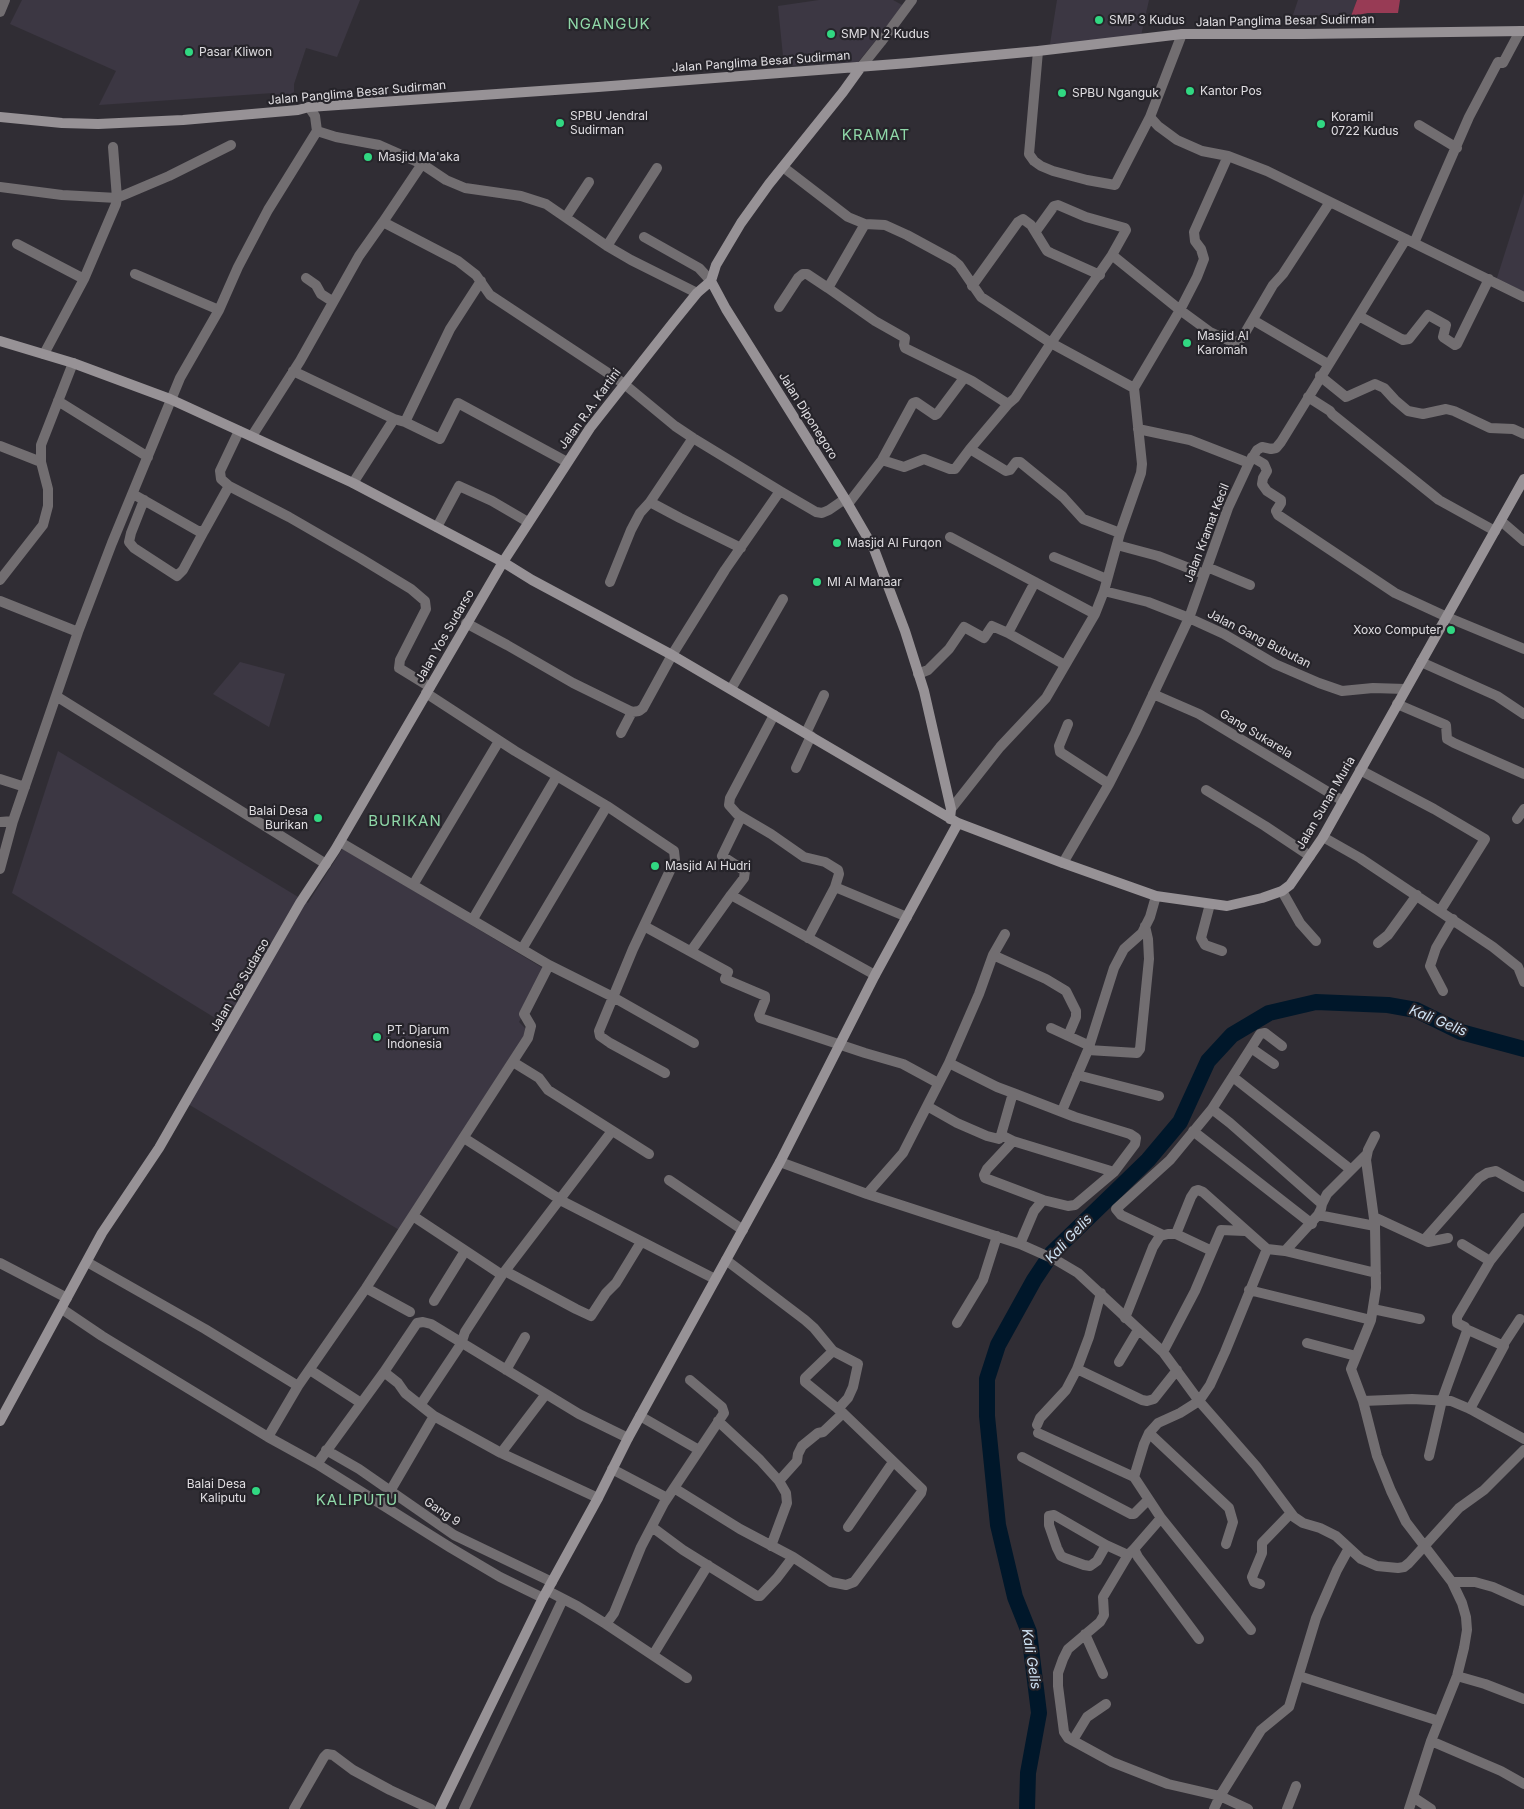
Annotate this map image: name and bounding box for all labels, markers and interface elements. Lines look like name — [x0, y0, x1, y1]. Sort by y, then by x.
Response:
street label: Jalan Panglima Besar Sudirman — [1195, 12, 1375, 30]
place label: SMP 3 Kudus — [1109, 13, 1185, 27]
marker: SMP 3 Kudus — [1093, 14, 1105, 26]
district label: NGANGUK — [567, 15, 651, 33]
place label: SMP N 2 Kudus — [841, 27, 929, 41]
marker: SMP N 2 Kudus — [825, 28, 837, 40]
place label: Pasar Kliwon — [199, 45, 272, 59]
marker: Pasar Kliwon — [183, 46, 195, 58]
street label: Jalan Panglima Besar Sudirman — [671, 49, 851, 75]
street label: Jalan Panglima Besar Sudirman — [267, 78, 447, 108]
place label: Kantor Pos — [1200, 84, 1262, 98]
marker: Kantor Pos — [1184, 85, 1196, 97]
place label: SPBU Nganguk — [1072, 86, 1159, 100]
marker: SPBU Nganguk — [1056, 87, 1068, 99]
place label: SPBU Jendral Sudirman — [570, 109, 648, 137]
place label: Koramil 0722 Kudus — [1331, 110, 1399, 138]
marker: SPBU Jendral Sudirman — [554, 117, 566, 129]
marker: Koramil 0722 Kudus — [1315, 118, 1327, 130]
district label: KRAMAT — [841, 126, 911, 144]
place label: Masjid Ma'aka — [378, 150, 460, 164]
marker: Masjid Ma'aka — [362, 151, 374, 163]
place label: Masjid Al Karomah — [1197, 329, 1249, 357]
marker: Masjid Al Karomah — [1181, 337, 1193, 349]
street label: Jalan R.A. Kartini — [556, 366, 624, 452]
street label: Jalan Diponegoro — [775, 370, 841, 462]
street label: Jalan Kramat Kecil — [1181, 481, 1233, 585]
place label: Masjid Al Furqon — [847, 536, 942, 550]
marker: Masjid Al Furqon — [831, 537, 843, 549]
place label: MI Al Manaar — [827, 575, 902, 589]
marker: MI Al Manaar — [811, 576, 823, 588]
street label: Jalan Yos Sudarso — [413, 587, 477, 685]
street label: Jalan Gang Bubutan — [1205, 607, 1313, 671]
place label: Xoxo Computer — [1353, 623, 1441, 637]
marker: Xoxo Computer — [1445, 624, 1457, 636]
street label: Gang Sukarela — [1217, 707, 1295, 761]
street label: Jalan Sunan Muria — [1293, 754, 1359, 852]
place label: Balai Desa Burikan — [249, 804, 308, 832]
marker: Balai Desa Burikan — [312, 812, 324, 824]
district label: BURIKAN — [367, 812, 443, 830]
place label: Masjid Al Hudri — [665, 859, 751, 873]
marker: Masjid Al Hudri — [649, 860, 661, 872]
street label: Jalan Yos Sudarso — [208, 936, 272, 1034]
water label: Kali Gelis — [1407, 1002, 1469, 1040]
place label: PT. Djarum Indonesia — [387, 1023, 449, 1051]
marker: PT. Djarum Indonesia — [371, 1031, 383, 1043]
water label: Kali Gelis — [1042, 1211, 1096, 1267]
place label: Balai Desa Kaliputu — [187, 1477, 246, 1505]
marker: Balai Desa Kaliputu — [250, 1485, 262, 1497]
district label: KALIPUTU — [315, 1491, 399, 1509]
street label: Gang 9 — [421, 1495, 463, 1529]
water label: Kali Gelis — [1018, 1628, 1044, 1690]

